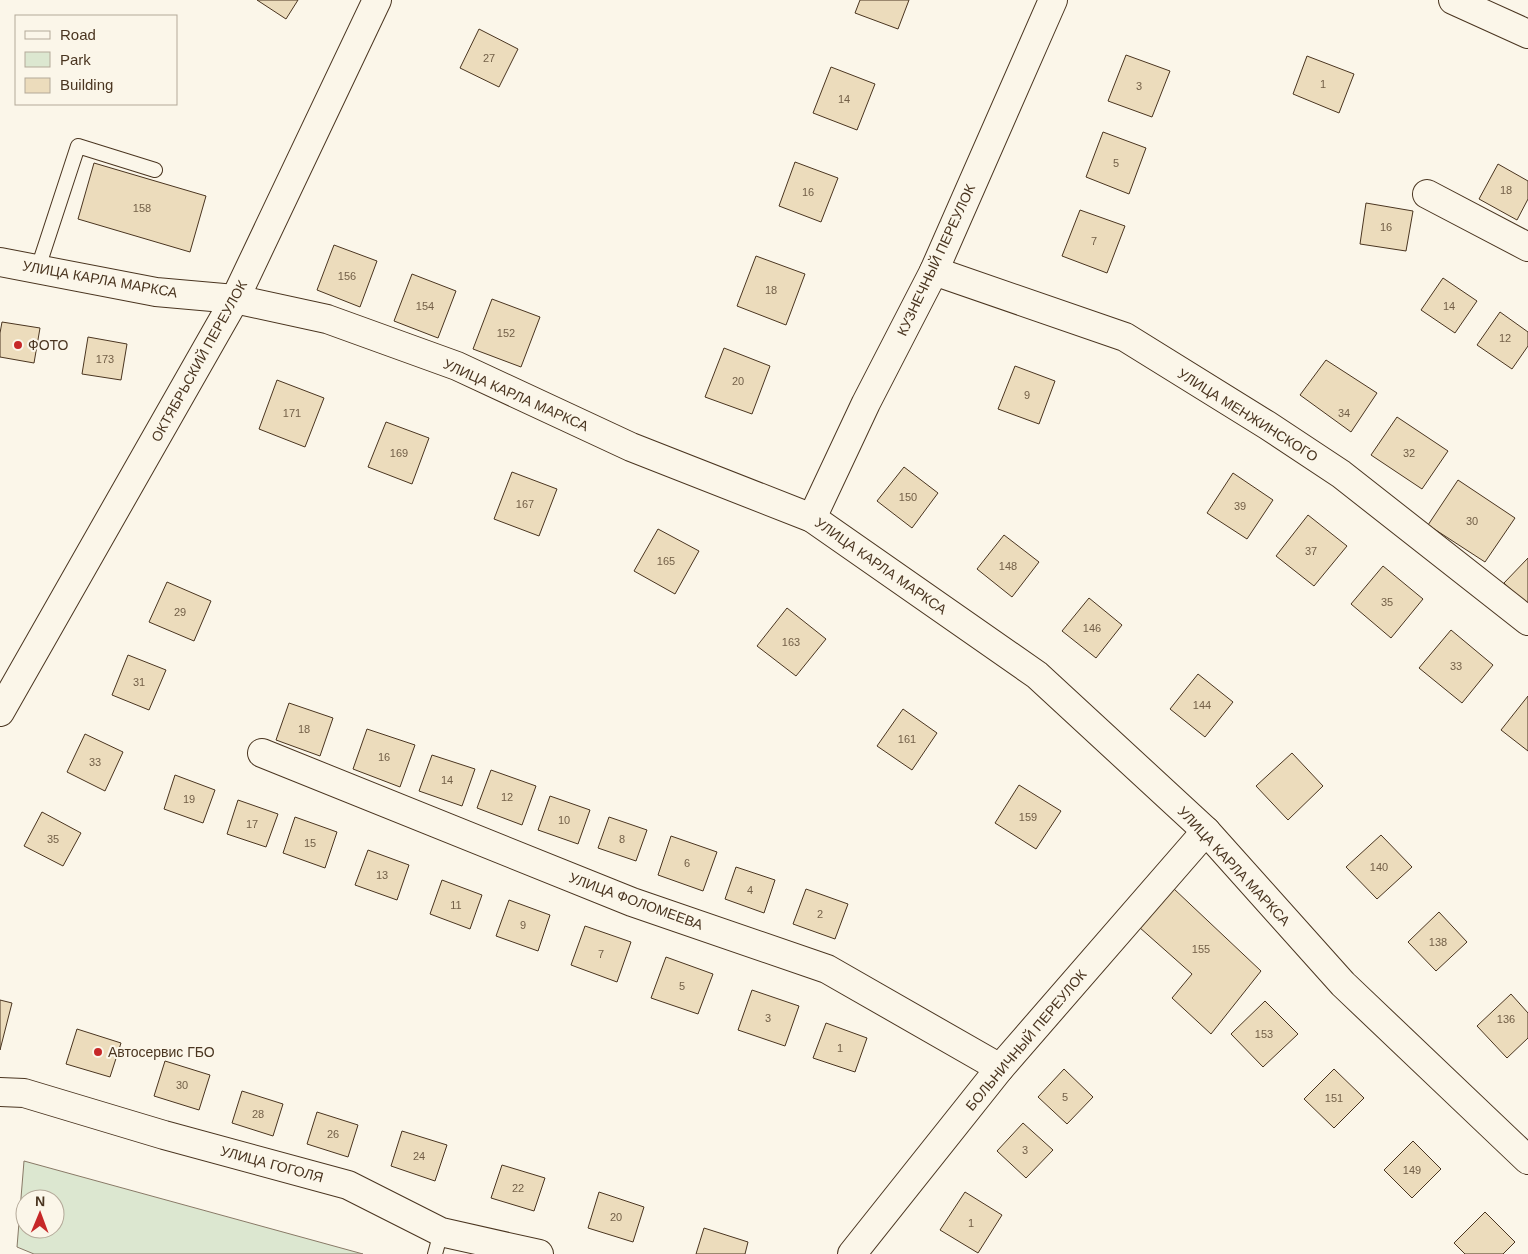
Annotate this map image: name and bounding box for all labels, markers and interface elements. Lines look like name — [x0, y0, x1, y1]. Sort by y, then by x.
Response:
legend — [15, 15, 178, 105]
text: Road — [60, 26, 96, 43]
text: Park — [60, 51, 91, 68]
house number: 27 — [483, 52, 495, 64]
text: Building — [60, 76, 113, 93]
house number: 1 — [1320, 78, 1326, 90]
house number: 3 — [1136, 80, 1142, 92]
house number: 14 — [838, 93, 850, 105]
house number: 5 — [1113, 157, 1119, 169]
street label: КУЗНЕЧНЫЙ ПЕРЕУЛОК — [893, 181, 979, 338]
house number: 18 — [1500, 184, 1512, 196]
house number: 16 — [802, 186, 814, 198]
house number: 158 — [133, 202, 151, 214]
house number: 16 — [1380, 221, 1392, 233]
house number: 7 — [1091, 235, 1097, 247]
street label: УЛИЦА КАРЛА МАРКСА — [21, 257, 179, 301]
house number: 156 — [338, 270, 356, 282]
street label: ОКТЯБРЬСКИЙ ПЕРЕУЛОК — [147, 276, 250, 444]
house number: 18 — [765, 284, 777, 296]
house number: 154 — [416, 300, 434, 312]
house number: 14 — [1443, 300, 1455, 312]
house number: 152 — [497, 327, 515, 339]
house number: 12 — [1499, 332, 1511, 344]
place label: ФОТО — [28, 337, 68, 353]
marker: ФОТО — [12, 339, 24, 351]
house number: 173 — [96, 353, 114, 365]
street label: УЛИЦА КАРЛА МАРКСА — [441, 356, 592, 435]
street label: УЛИЦА МЕНЖИНСКОГО — [1175, 365, 1321, 465]
house number: 20 — [732, 375, 744, 387]
house number: 9 — [1024, 389, 1030, 401]
house number: 171 — [283, 407, 301, 419]
house number: 34 — [1338, 407, 1350, 419]
house number: 169 — [390, 447, 408, 459]
house number: 32 — [1403, 447, 1415, 459]
house number: 150 — [899, 491, 917, 503]
house number: 167 — [516, 498, 534, 510]
house number: 39 — [1234, 500, 1246, 512]
street label: УЛИЦА КАРЛА МАРКСА — [812, 514, 951, 618]
house number: 30 — [1466, 515, 1478, 527]
house number: 37 — [1305, 545, 1317, 557]
house number: 165 — [657, 555, 675, 567]
house number: 148 — [999, 560, 1017, 572]
house number: 35 — [1381, 596, 1393, 608]
house number: 29 — [174, 606, 186, 618]
house number: 146 — [1083, 622, 1101, 634]
house number: 163 — [782, 636, 800, 648]
house number: 33 — [1450, 660, 1462, 672]
house number: 31 — [133, 676, 145, 688]
house number: 144 — [1193, 699, 1211, 711]
house number: 18 — [298, 723, 310, 735]
house number: 161 — [898, 733, 916, 745]
house number: 16 — [378, 751, 390, 763]
house number: 33 — [89, 756, 101, 768]
house number: 14 — [441, 774, 453, 786]
house number: 12 — [501, 791, 513, 803]
house number: 19 — [183, 793, 195, 805]
street label: УЛИЦА КАРЛА МАРКСА — [1175, 803, 1294, 929]
house number: 159 — [1019, 811, 1037, 823]
house number: 10 — [558, 814, 570, 826]
house number: 17 — [246, 818, 258, 830]
house number: 35 — [47, 833, 59, 845]
house number: 8 — [619, 833, 625, 845]
house number: 15 — [304, 837, 316, 849]
house number: 6 — [684, 857, 690, 869]
house number: 140 — [1370, 861, 1388, 873]
house number: 13 — [376, 869, 388, 881]
street label: УЛИЦА ФОЛОМЕЕВА — [567, 869, 706, 933]
house number: 4 — [747, 884, 753, 896]
house number: 11 — [450, 899, 462, 911]
house number: 2 — [817, 908, 823, 920]
house number: 9 — [520, 919, 526, 931]
house number: 138 — [1429, 936, 1447, 948]
house number: 155 — [1192, 943, 1210, 955]
house number: 7 — [598, 948, 604, 960]
street label: БОЛЬНИЧНЫЙ ПЕРЕУЛОК — [962, 965, 1090, 1114]
house number: 5 — [679, 980, 685, 992]
house number: 3 — [765, 1012, 771, 1024]
house number: 136 — [1497, 1013, 1515, 1025]
house number: 153 — [1255, 1028, 1273, 1040]
house number: 1 — [837, 1042, 843, 1054]
place label: Автосервис ГБО — [108, 1044, 215, 1060]
marker: Автосервис ГБО — [92, 1046, 104, 1058]
house number: 30 — [176, 1079, 188, 1091]
house number: 5 — [1062, 1091, 1068, 1103]
house number: 151 — [1325, 1092, 1343, 1104]
house number: 28 — [252, 1108, 264, 1120]
house number: 26 — [327, 1128, 339, 1140]
street label: УЛИЦА ГОГОЛЯ — [219, 1143, 325, 1185]
house number: 3 — [1022, 1144, 1028, 1156]
house number: 24 — [413, 1150, 425, 1162]
house number: 149 — [1403, 1164, 1421, 1176]
house number: 22 — [512, 1182, 524, 1194]
north arrow — [15, 1189, 65, 1239]
text: N — [35, 1193, 45, 1209]
house number: 20 — [610, 1211, 622, 1223]
house number: 1 — [968, 1217, 974, 1229]

